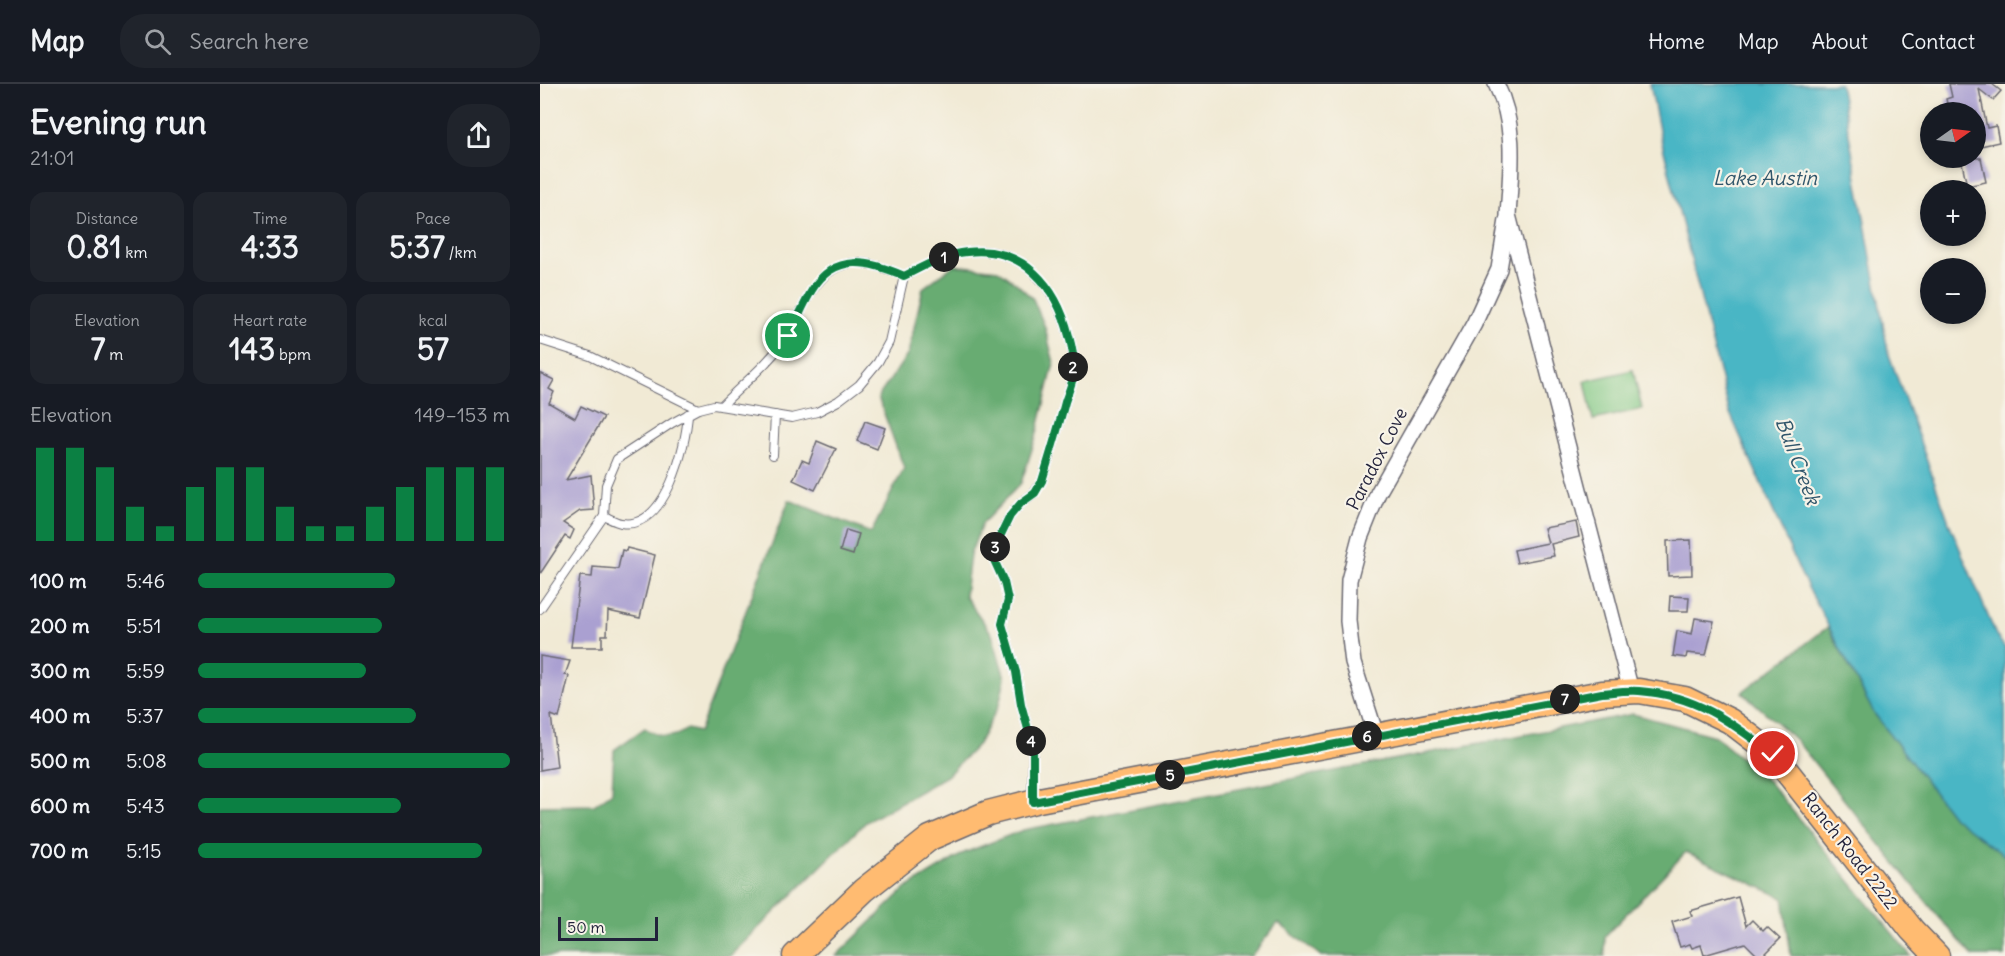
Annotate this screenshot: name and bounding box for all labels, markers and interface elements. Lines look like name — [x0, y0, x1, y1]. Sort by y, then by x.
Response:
search box — [120, 14, 540, 68]
text: Map — [30, 23, 84, 59]
icon: search — [141, 25, 174, 58]
text: Search here — [189, 27, 309, 55]
text: Home — [1648, 28, 1705, 55]
text: Map — [1738, 28, 1779, 55]
text: About — [1812, 28, 1868, 55]
text: Contact — [1901, 28, 1975, 55]
text: Evening run — [30, 101, 206, 143]
north arrow — [1920, 102, 1986, 168]
map controls — [1920, 102, 1986, 324]
button: share — [447, 104, 510, 167]
text: 21:01 — [30, 145, 75, 170]
water label: Lake Austin — [1713, 165, 1817, 190]
button: + — [1920, 180, 1986, 246]
text: Distance — [76, 208, 138, 228]
text: Time — [253, 208, 287, 228]
text: Pace — [416, 208, 450, 228]
text: 0.81 — [66, 228, 122, 266]
text: 4:33 — [241, 228, 299, 266]
text: 5:37 — [389, 228, 445, 266]
text: km — [122, 242, 148, 262]
text: /km — [445, 242, 477, 262]
pin: 1 — [929, 242, 959, 272]
text: 1 — [941, 247, 947, 267]
button: − — [1920, 258, 1986, 324]
text: Elevation — [74, 310, 140, 330]
text: Heart rate — [233, 310, 307, 330]
text: kcal — [419, 310, 447, 330]
pin — [762, 310, 813, 361]
icon: arrive — [771, 319, 804, 352]
text: 7 — [91, 330, 105, 368]
text: 143 — [229, 330, 275, 368]
text: 57 — [417, 330, 449, 368]
text: m — [105, 344, 123, 364]
text: bpm — [275, 344, 311, 364]
pin: 2 — [1058, 352, 1088, 382]
text: 2 — [1069, 357, 1077, 377]
text: Elevation — [30, 402, 112, 427]
text: 149–153 m — [415, 402, 510, 427]
street label: Paradox Cove — [1341, 404, 1412, 514]
water label: Bull Creek — [1771, 414, 1827, 509]
pin: 3 — [980, 532, 1010, 562]
text: 3 — [990, 537, 1000, 557]
text: 100 m — [30, 568, 87, 593]
text: 5:46 — [126, 568, 165, 593]
text: 200 m — [30, 613, 90, 638]
text: 5:51 — [126, 613, 161, 638]
text: 300 m — [30, 658, 90, 683]
text: 5:59 — [126, 658, 165, 683]
pin: 7 — [1550, 684, 1580, 714]
text: 7 — [1561, 689, 1569, 709]
text: 400 m — [30, 703, 90, 728]
text: 5:37 — [126, 703, 163, 728]
pin: 6 — [1352, 721, 1382, 751]
pin: 4 — [1016, 726, 1046, 756]
text: 6 — [1362, 726, 1372, 746]
pin — [1747, 728, 1798, 779]
text: 4 — [1026, 731, 1036, 751]
icon: check — [1756, 737, 1789, 770]
text: 500 m — [30, 748, 90, 773]
text: 5:08 — [126, 748, 167, 773]
pin: 5 — [1155, 760, 1185, 790]
text: 5 — [1165, 765, 1175, 785]
street label: Ranch Road 2222 — [1798, 788, 1903, 914]
text: 600 m — [30, 793, 90, 818]
text: 5:43 — [126, 793, 165, 818]
text: 700 m — [30, 838, 88, 863]
text: 5:15 — [126, 838, 161, 863]
scale bar — [558, 914, 658, 942]
text: 50 m — [567, 917, 605, 937]

